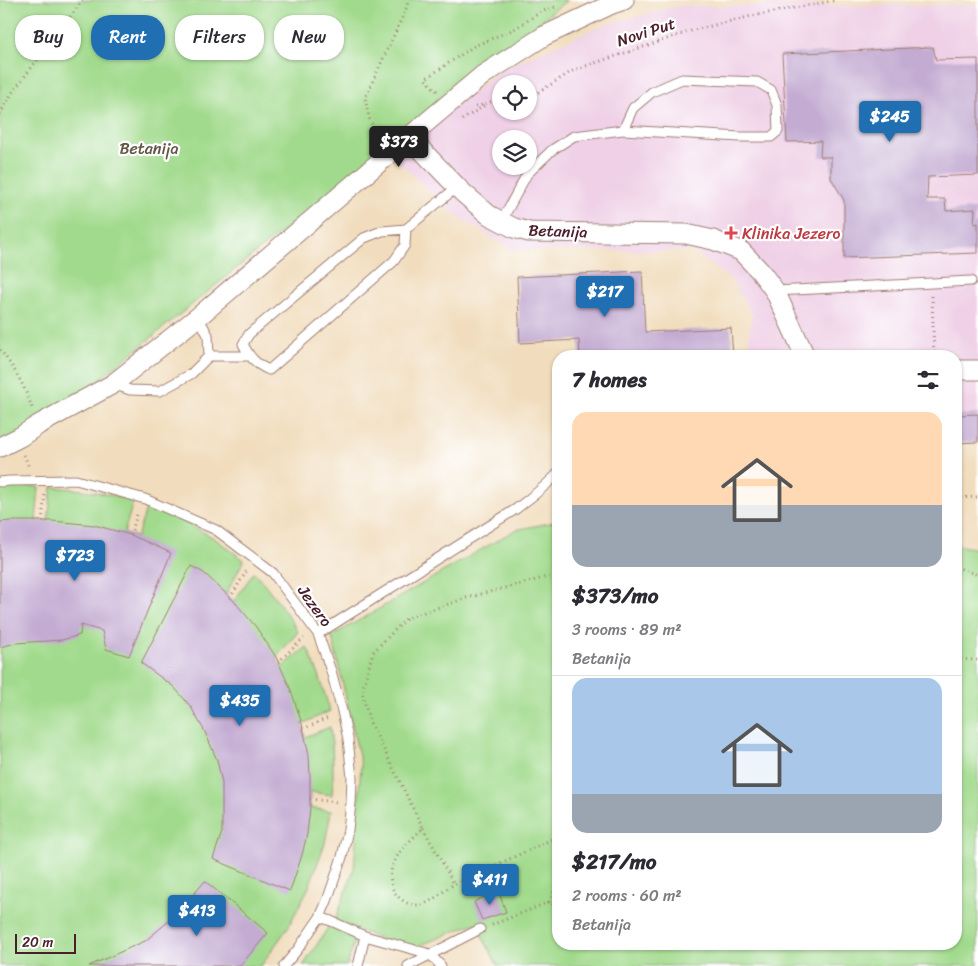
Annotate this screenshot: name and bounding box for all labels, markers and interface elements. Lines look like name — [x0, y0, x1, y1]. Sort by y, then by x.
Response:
street label: Novi Put — [613, 9, 679, 55]
chip: Buy — [15, 15, 81, 60]
chip: Rent — [91, 15, 165, 60]
chip: Filters — [175, 15, 264, 60]
chip: New — [274, 15, 344, 60]
map controls — [492, 75, 537, 175]
button: locate — [492, 75, 537, 120]
pin: $245 — [860, 100, 920, 143]
text: $245 — [870, 102, 910, 131]
pin: $373 — [369, 126, 429, 168]
text: $373 — [380, 127, 418, 156]
button: layers — [492, 130, 537, 175]
park label: Betanija — [119, 134, 179, 163]
street label: Betanija — [528, 215, 588, 247]
place label: Klinika Jezero — [742, 219, 841, 248]
marker: Klinika Jezero — [724, 226, 738, 240]
pin: $217 — [575, 276, 635, 318]
text: $217 — [587, 277, 623, 306]
text: 7 homes — [572, 361, 647, 399]
icon: filters — [914, 366, 942, 394]
icon: home — [712, 445, 802, 535]
pin: $723 — [45, 540, 105, 582]
text: $723 — [56, 541, 94, 570]
text: $373/mo — [572, 577, 658, 615]
street label: Jezero — [289, 578, 340, 633]
text: 3 rooms · 89 m² — [572, 615, 681, 644]
text: Betanija — [572, 644, 631, 673]
pin: $435 — [210, 684, 270, 727]
text: $435 — [220, 686, 260, 715]
icon: home — [712, 710, 802, 800]
text: $217/mo — [572, 843, 656, 881]
pin: $411 — [460, 864, 520, 906]
text: $411 — [473, 865, 507, 894]
text: 2 rooms · 60 m² — [572, 881, 682, 910]
pin: $413 — [167, 894, 227, 937]
text: $413 — [179, 896, 215, 925]
text: Betanija — [572, 910, 631, 939]
text: 20 m — [22, 930, 53, 955]
scale bar — [15, 931, 76, 954]

